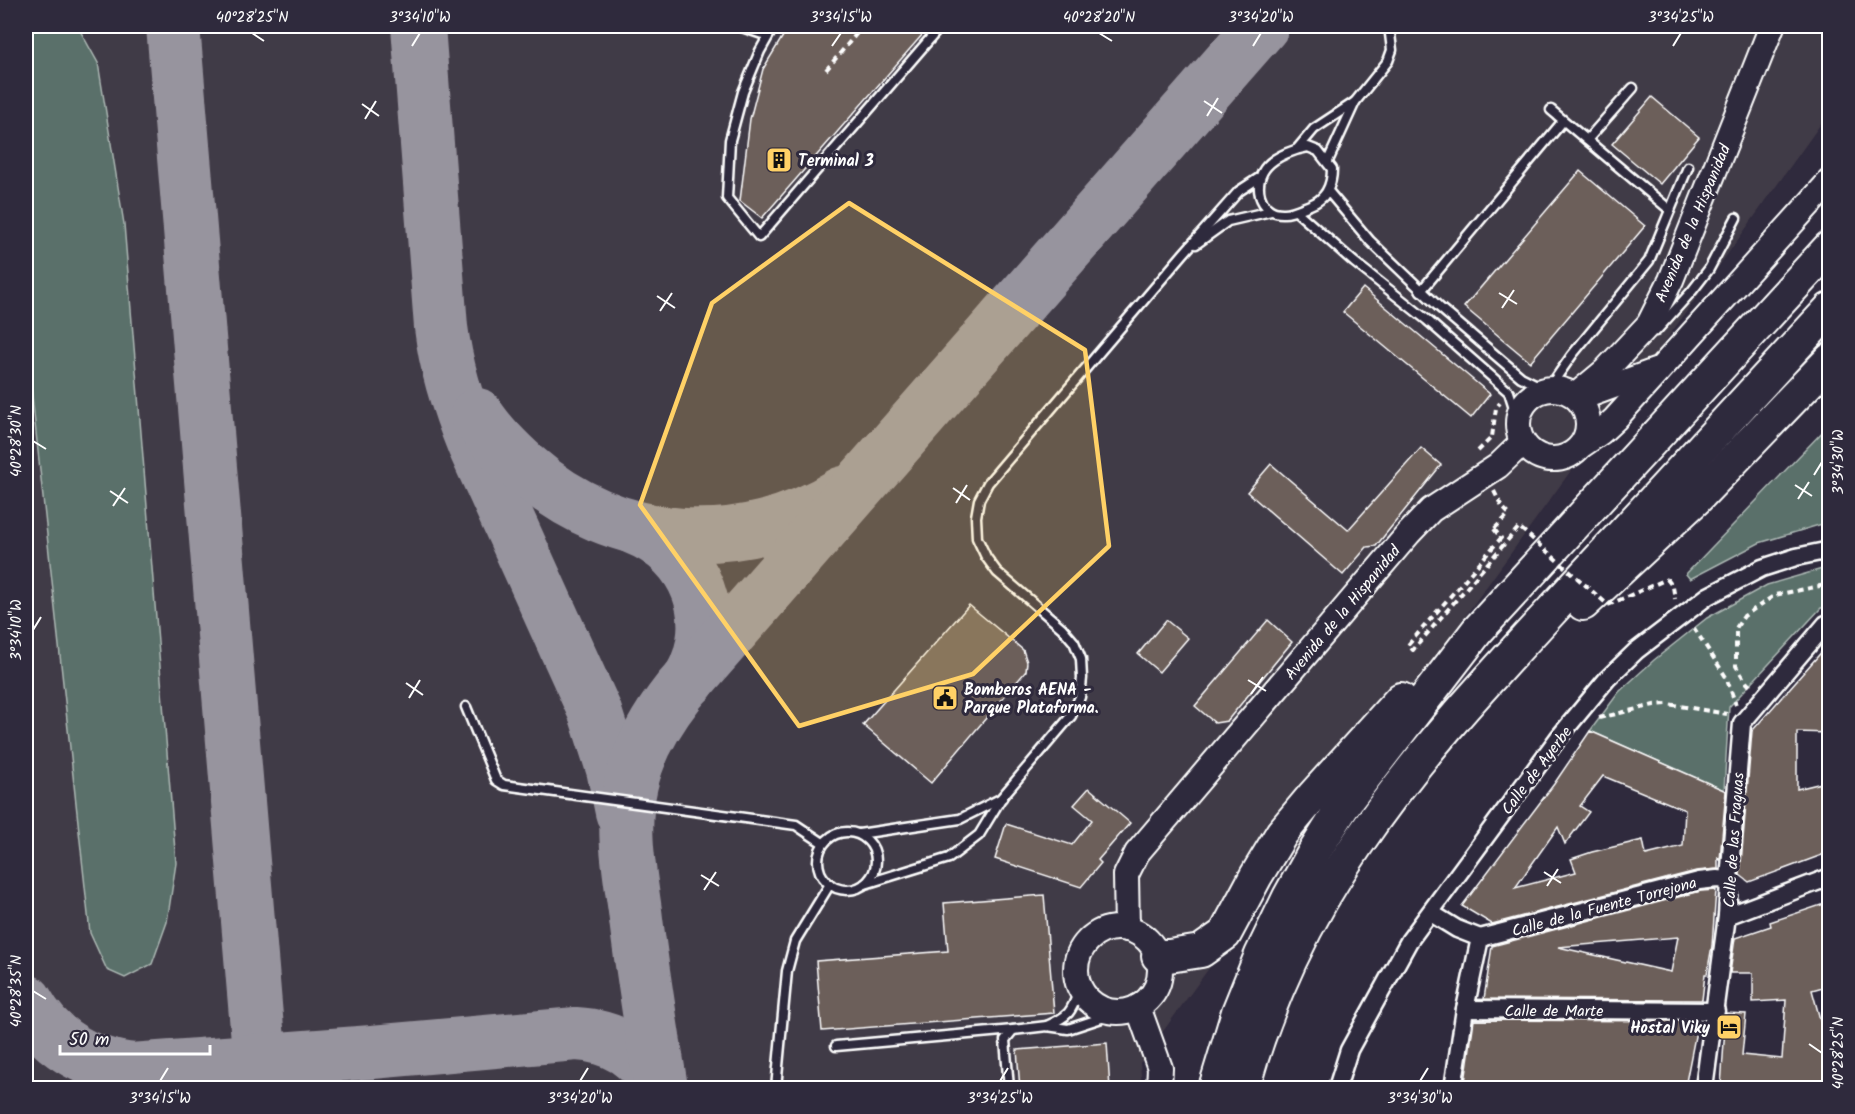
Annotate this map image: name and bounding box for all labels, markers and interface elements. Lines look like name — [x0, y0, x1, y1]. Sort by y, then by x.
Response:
text: 40°28'25"N — [216, 6, 288, 30]
text: 3°34'10"W — [389, 6, 451, 30]
text: 3°34'15"W — [810, 6, 872, 30]
text: 40°28'20"N — [1063, 6, 1135, 30]
text: 3°34'20"W — [1228, 6, 1294, 30]
text: 3°34'25"W — [1648, 6, 1714, 30]
street label: Avenida de la Hispanidad — [1649, 140, 1738, 307]
building icon: Terminal 3 — [764, 145, 794, 175]
place label: Terminal 3 — [798, 149, 874, 174]
text: 40°28'30"N — [5, 405, 29, 477]
text: 3°34'30"W — [1827, 429, 1851, 495]
street label: Avenida de la Hispanidad — [1279, 539, 1408, 686]
text: 3°34'10"W — [5, 599, 29, 661]
place label: Bomberos AENA - Parque Plataforma. — [964, 678, 1099, 721]
public building icon: Bomberos AENA - Parque Plataforma. — [930, 683, 960, 713]
street label: Calle de Ayerbe — [1495, 721, 1579, 821]
street label: Calle de las Fraguas — [1717, 771, 1752, 909]
street label: Calle de la Fuente Torrejona — [1509, 871, 1700, 944]
text: 40°28'35"N — [5, 955, 29, 1027]
street label: Calle de Marte — [1505, 999, 1603, 1024]
hotel icon: Hostal Viky — [1714, 1012, 1744, 1042]
place label: Hostal Viky — [1630, 1016, 1711, 1041]
text: 40°28'25"N — [1827, 1017, 1851, 1089]
scale bar — [60, 1018, 210, 1056]
text: 50 m — [69, 1026, 109, 1055]
text: 3°34'15"W — [129, 1087, 191, 1111]
text: 3°34'20"W — [547, 1087, 613, 1111]
text: 3°34'25"W — [967, 1087, 1033, 1111]
text: 3°34'30"W — [1387, 1087, 1453, 1111]

